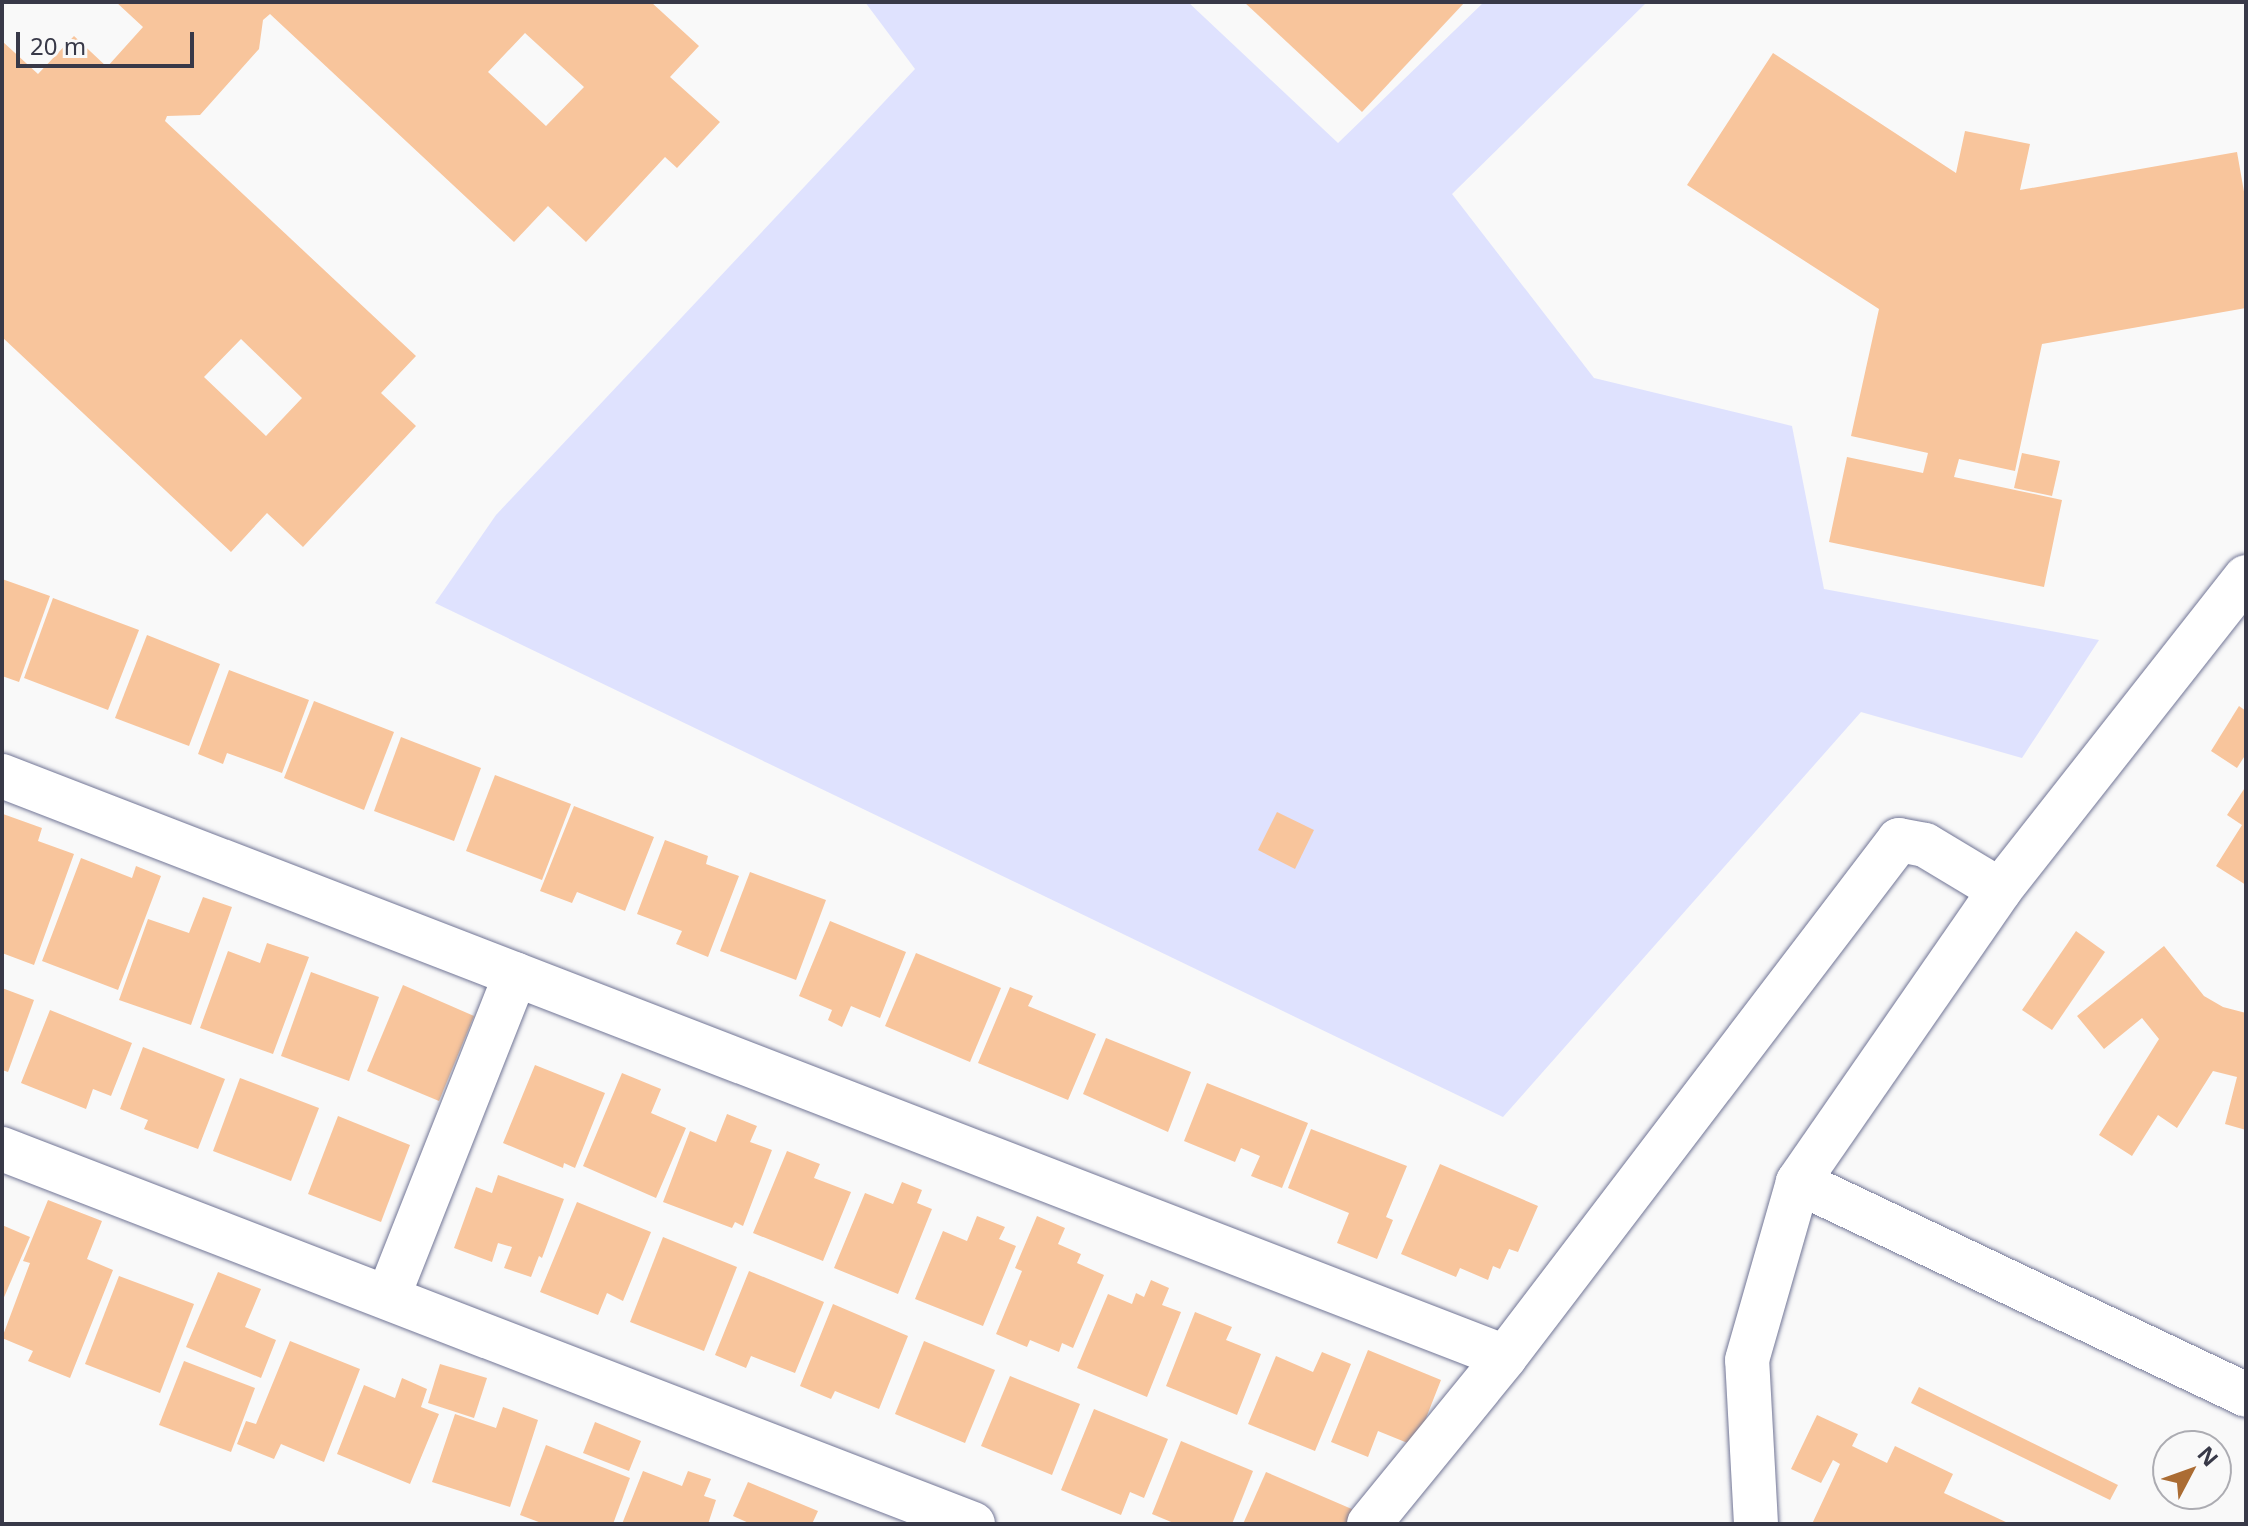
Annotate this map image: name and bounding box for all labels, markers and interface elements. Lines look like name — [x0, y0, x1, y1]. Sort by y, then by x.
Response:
scale bar — [20, 16, 198, 66]
text: 20 m — [30, 29, 86, 62]
north arrow — [2152, 1430, 2232, 1510]
text: N — [2191, 1439, 2226, 1472]

